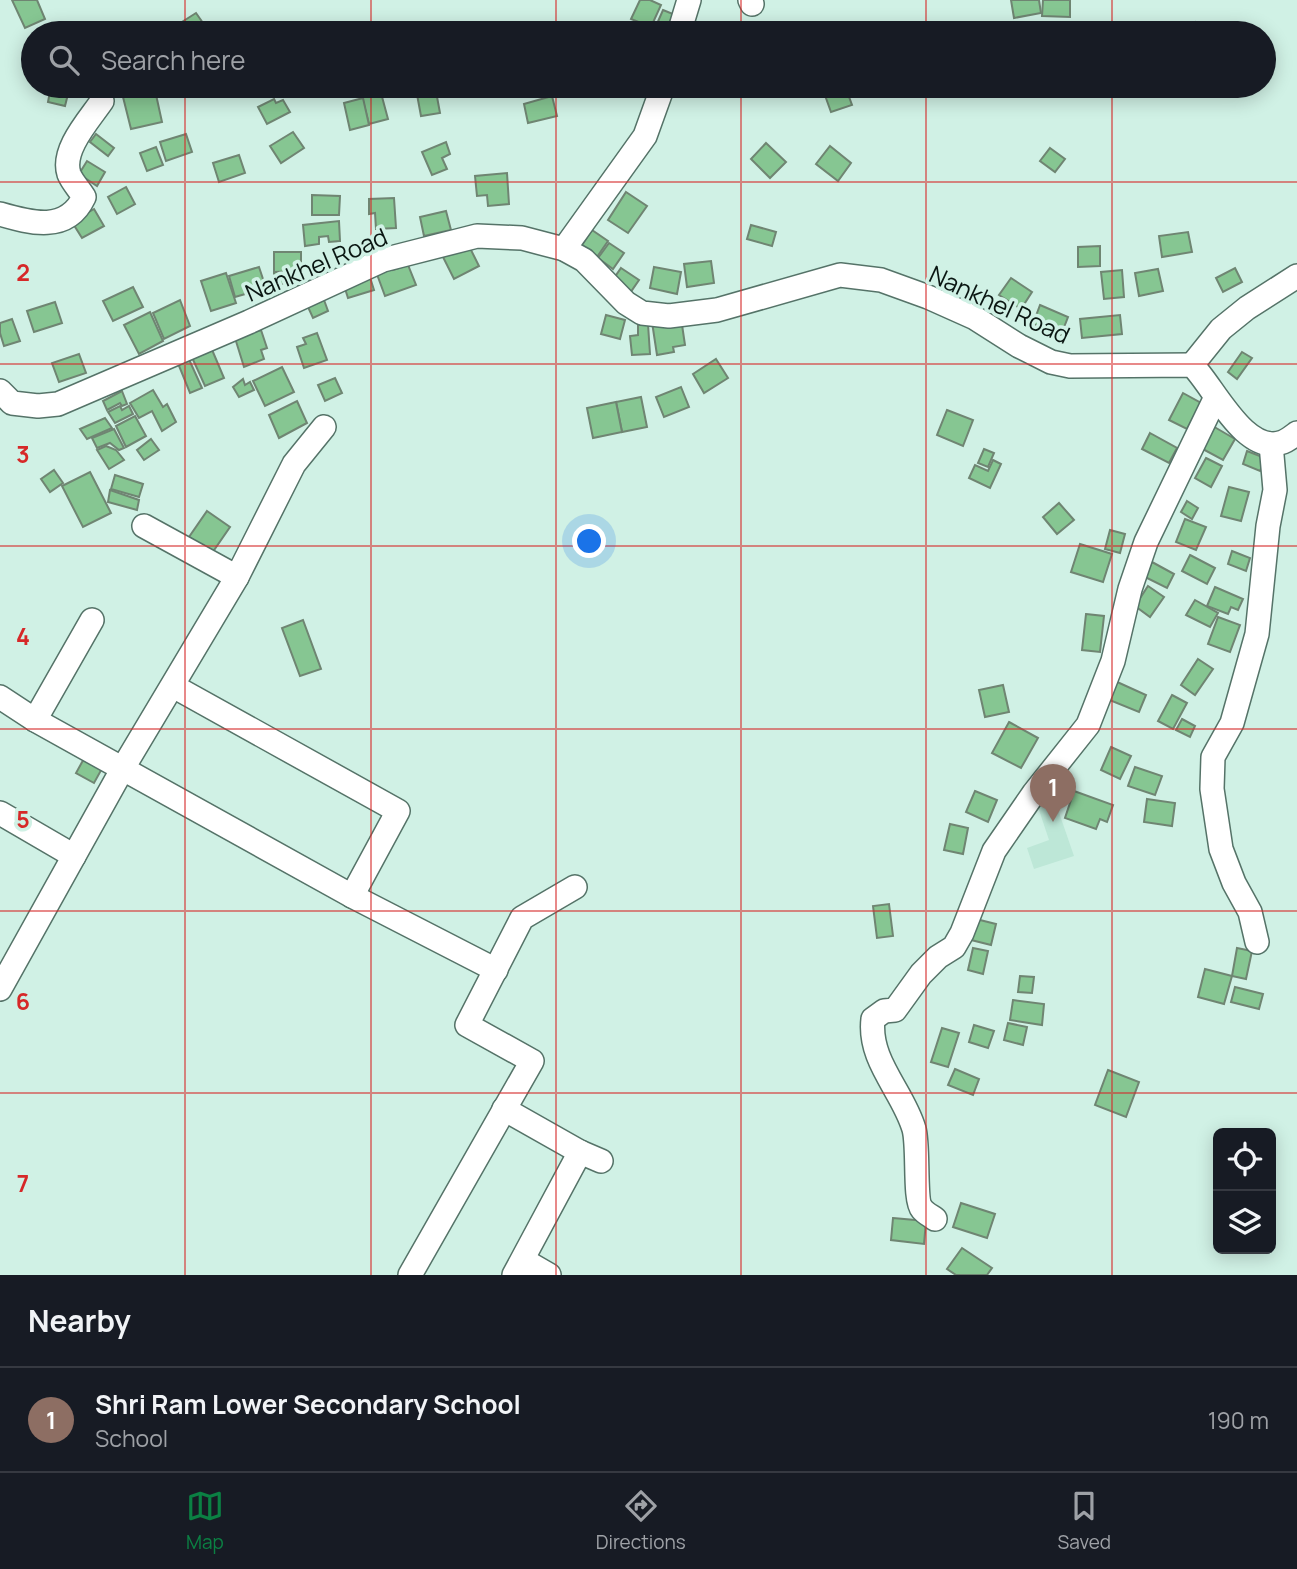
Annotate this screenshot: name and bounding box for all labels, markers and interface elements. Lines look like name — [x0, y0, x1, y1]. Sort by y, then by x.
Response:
search box — [21, 21, 1276, 98]
icon: search — [45, 41, 83, 79]
text: Search here — [101, 42, 246, 78]
street label: Nankhel Road — [240, 219, 392, 309]
text: 2 — [16, 256, 30, 288]
street label: Nankhel Road — [924, 257, 1076, 351]
text: 3 — [16, 438, 30, 470]
your location — [572, 524, 606, 558]
text: 4 — [16, 620, 30, 652]
pin: 1 — [1030, 764, 1076, 822]
text: 5 — [16, 803, 30, 835]
text: 6 — [16, 985, 30, 1017]
map controls — [1213, 1128, 1276, 1254]
button: locate — [1213, 1128, 1276, 1191]
text: 7 — [17, 1167, 29, 1199]
button: layers — [1213, 1191, 1276, 1254]
text: Nearby — [28, 1300, 131, 1341]
text: Shri Ram Lower Secondary School — [95, 1386, 521, 1422]
text: 1 — [46, 1404, 56, 1436]
text: 190 m — [1208, 1404, 1269, 1436]
text: School — [95, 1422, 168, 1454]
tab: Map — [186, 1487, 224, 1555]
tab: Directions — [596, 1487, 686, 1555]
tab: Saved — [1058, 1487, 1111, 1555]

